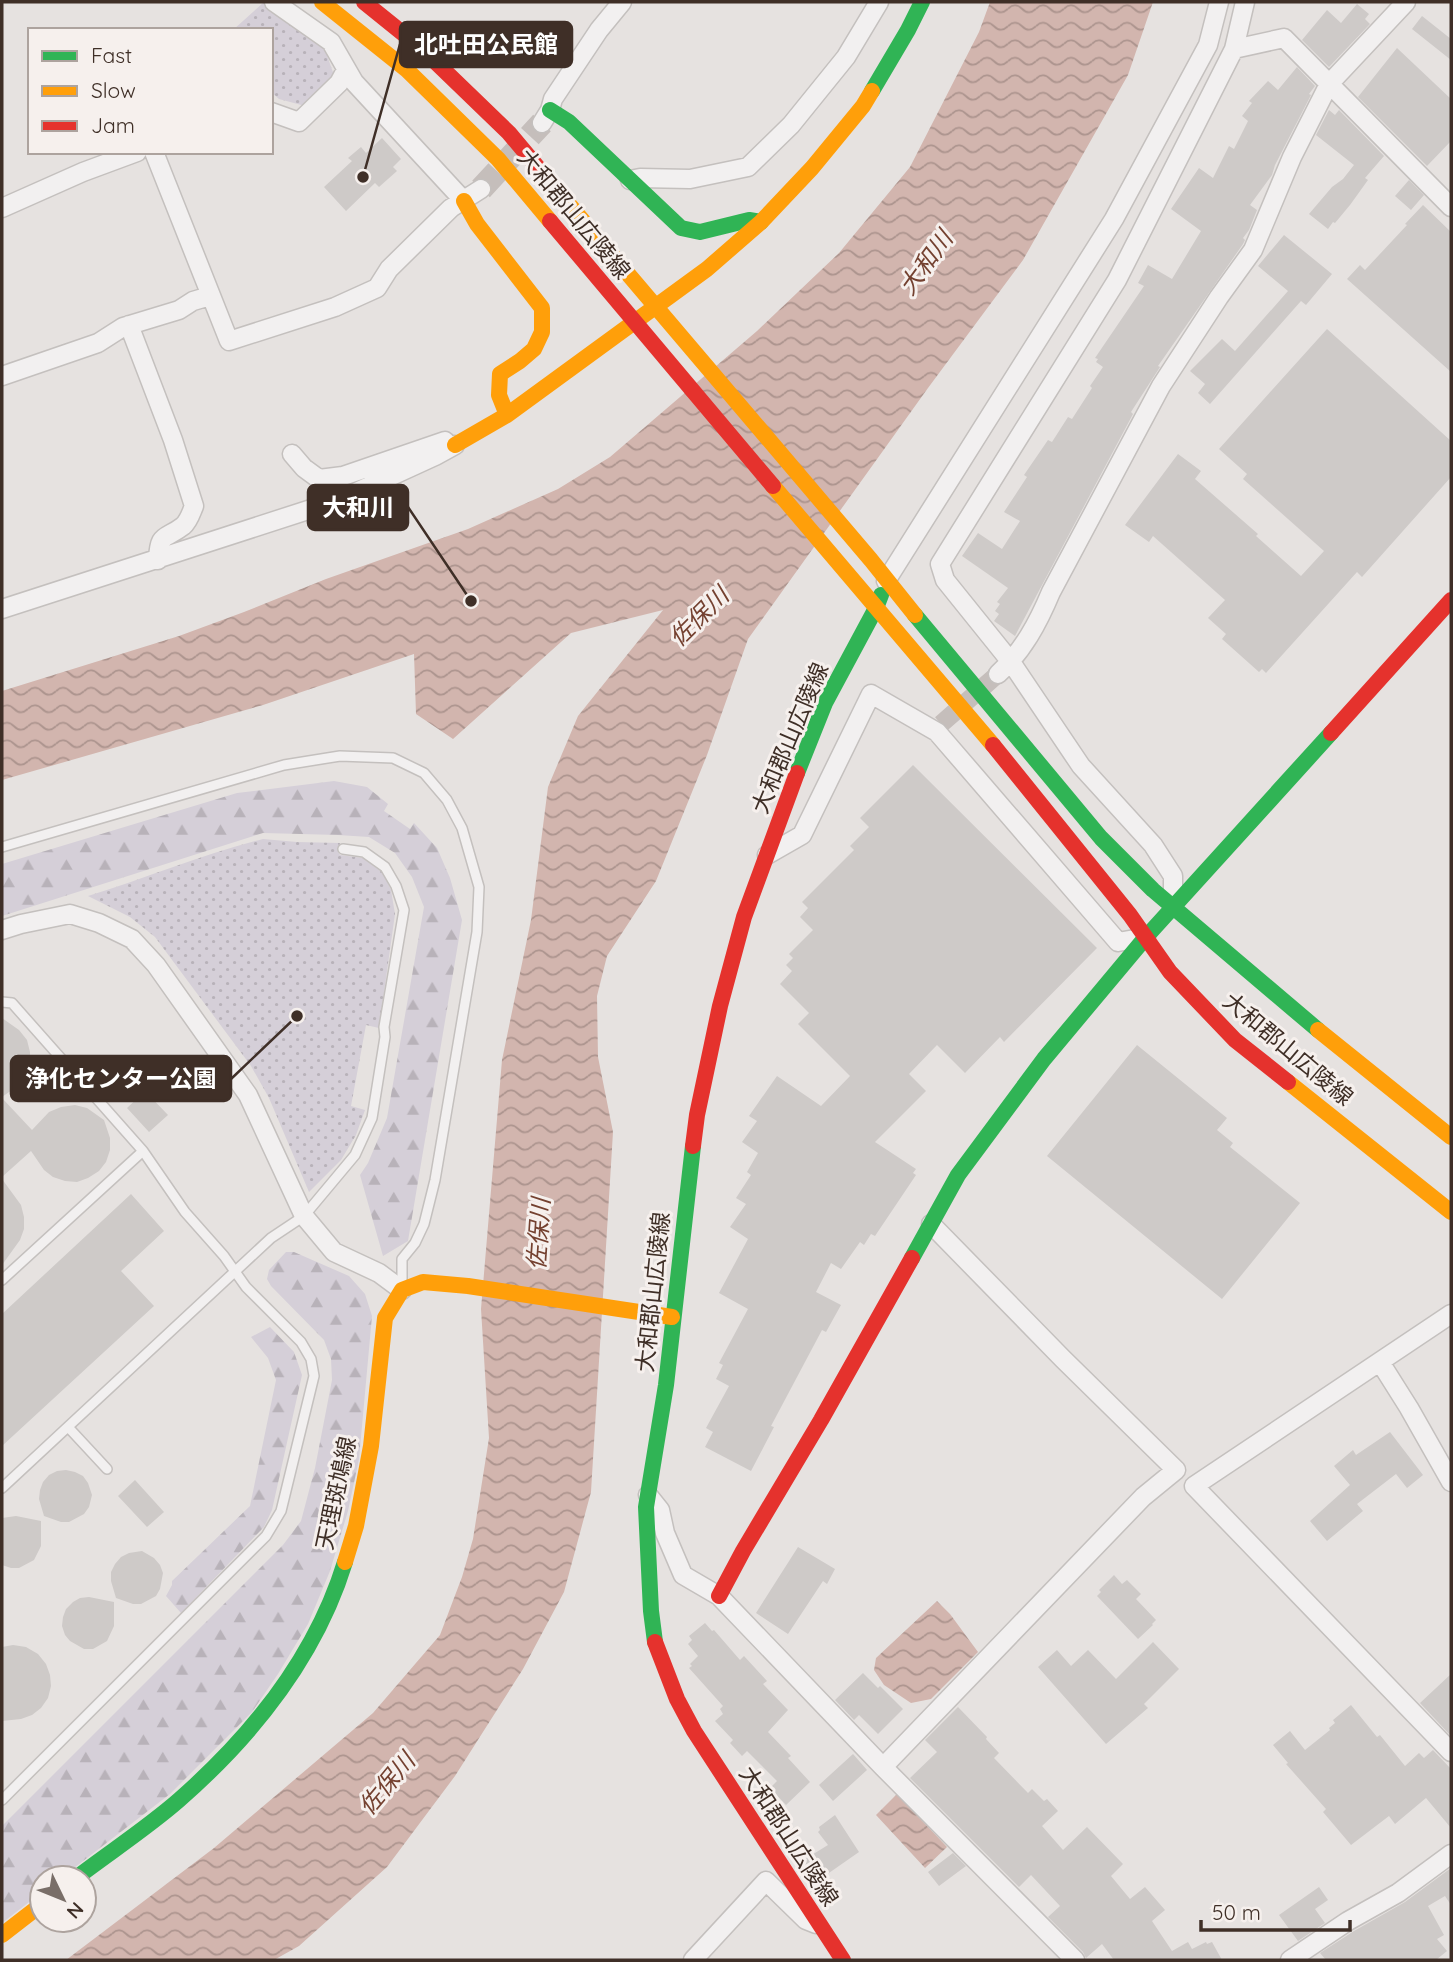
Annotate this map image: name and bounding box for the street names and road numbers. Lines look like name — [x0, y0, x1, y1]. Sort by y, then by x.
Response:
street label: 大和郡山広陵線 — [512, 143, 637, 285]
street label: 大和郡山広陵線 — [745, 658, 834, 818]
street label: 大和郡山広陵線 — [1217, 986, 1359, 1111]
street label: 大和郡山広陵線 — [630, 1210, 675, 1374]
street label: 天理斑鳩線 — [309, 1434, 362, 1552]
street label: 大和郡山広陵線 — [733, 1760, 845, 1911]

